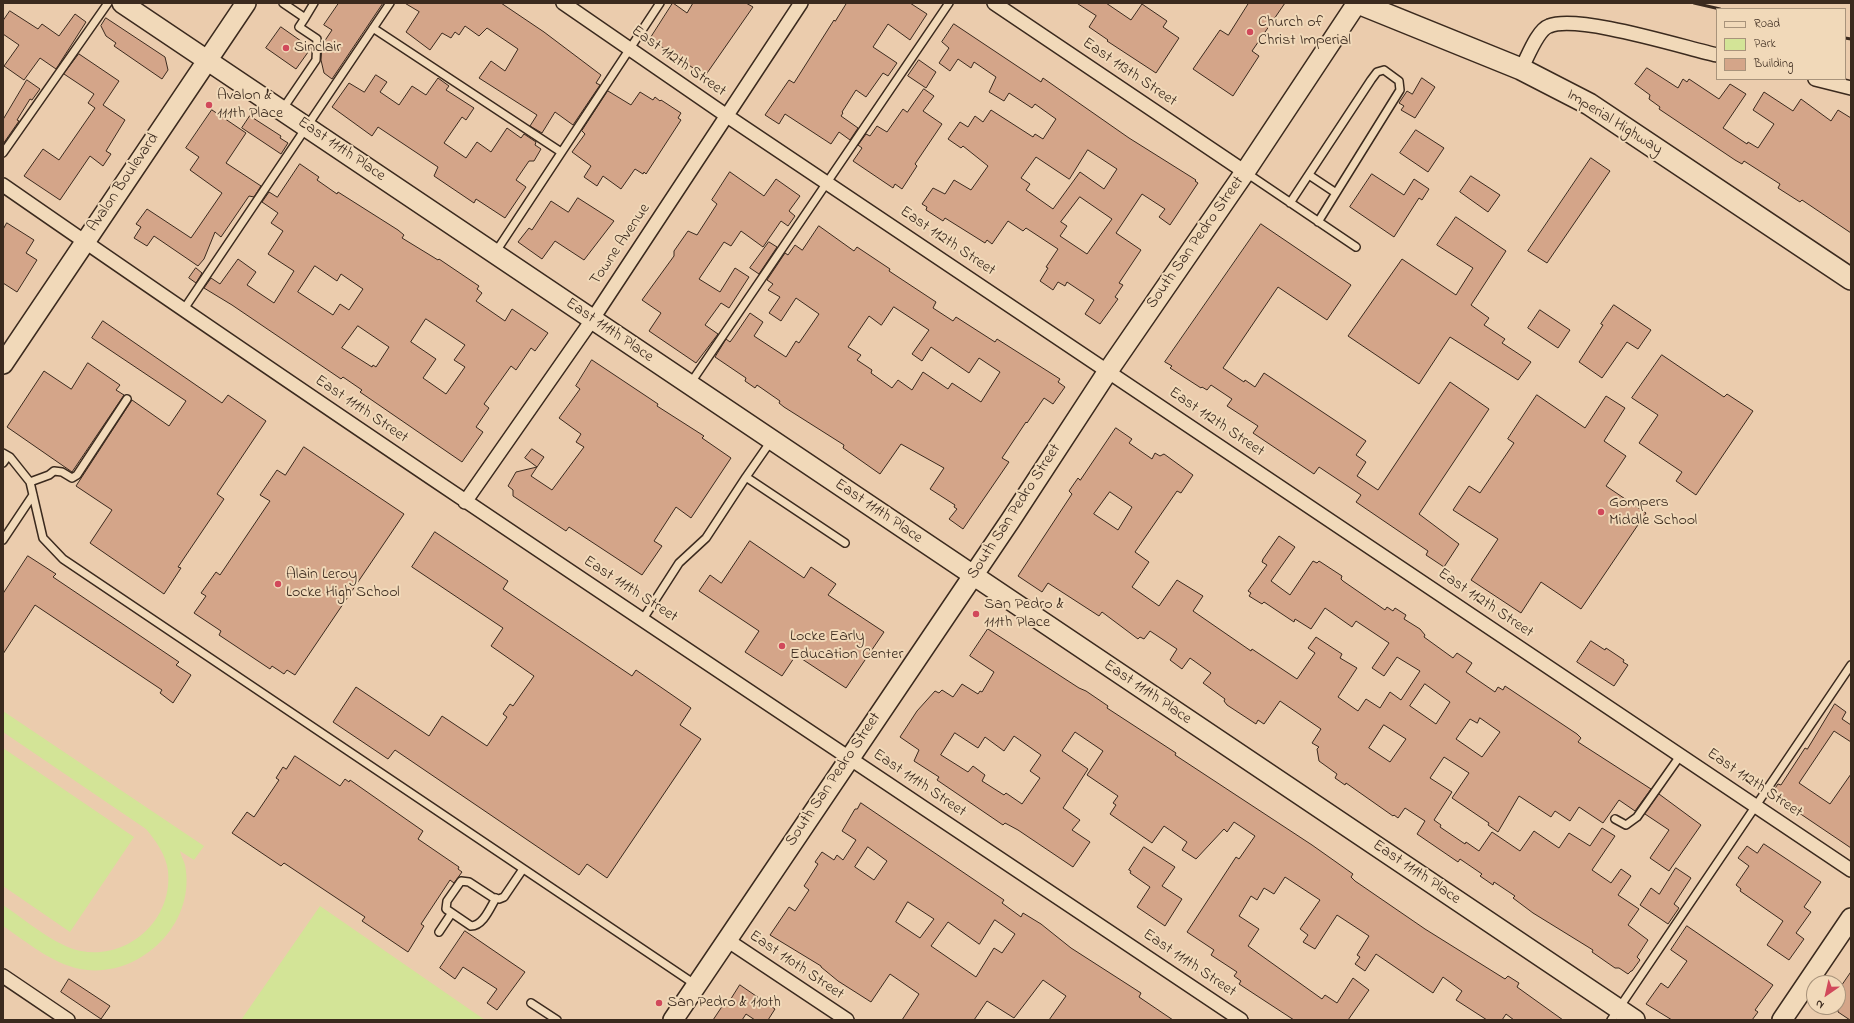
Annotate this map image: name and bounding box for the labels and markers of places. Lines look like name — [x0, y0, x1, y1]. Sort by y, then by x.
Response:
place label: Church of Christ Imperial — [1258, 13, 1351, 51]
marker: Church of Christ Imperial — [1245, 27, 1255, 37]
place label: Sinclair — [294, 38, 341, 58]
marker: Sinclair — [281, 43, 291, 53]
place label: Avalon & 111th Place — [217, 86, 283, 124]
marker: Avalon & 111th Place — [204, 100, 214, 110]
place label: Gompers Middle School — [1609, 493, 1697, 531]
marker: Gompers Middle School — [1596, 507, 1606, 517]
place label: Alain Leroy Locke High School — [286, 565, 400, 603]
marker: Alain Leroy Locke High School — [273, 579, 283, 589]
place label: San Pedro & 111th Place — [984, 595, 1064, 633]
marker: San Pedro & 111th Place — [971, 609, 981, 619]
place label: Locke Early Education Center — [790, 627, 903, 665]
marker: Locke Early Education Center — [777, 641, 787, 651]
place label: San Pedro & 110th — [667, 993, 781, 1013]
marker: San Pedro & 110th — [654, 998, 664, 1008]

